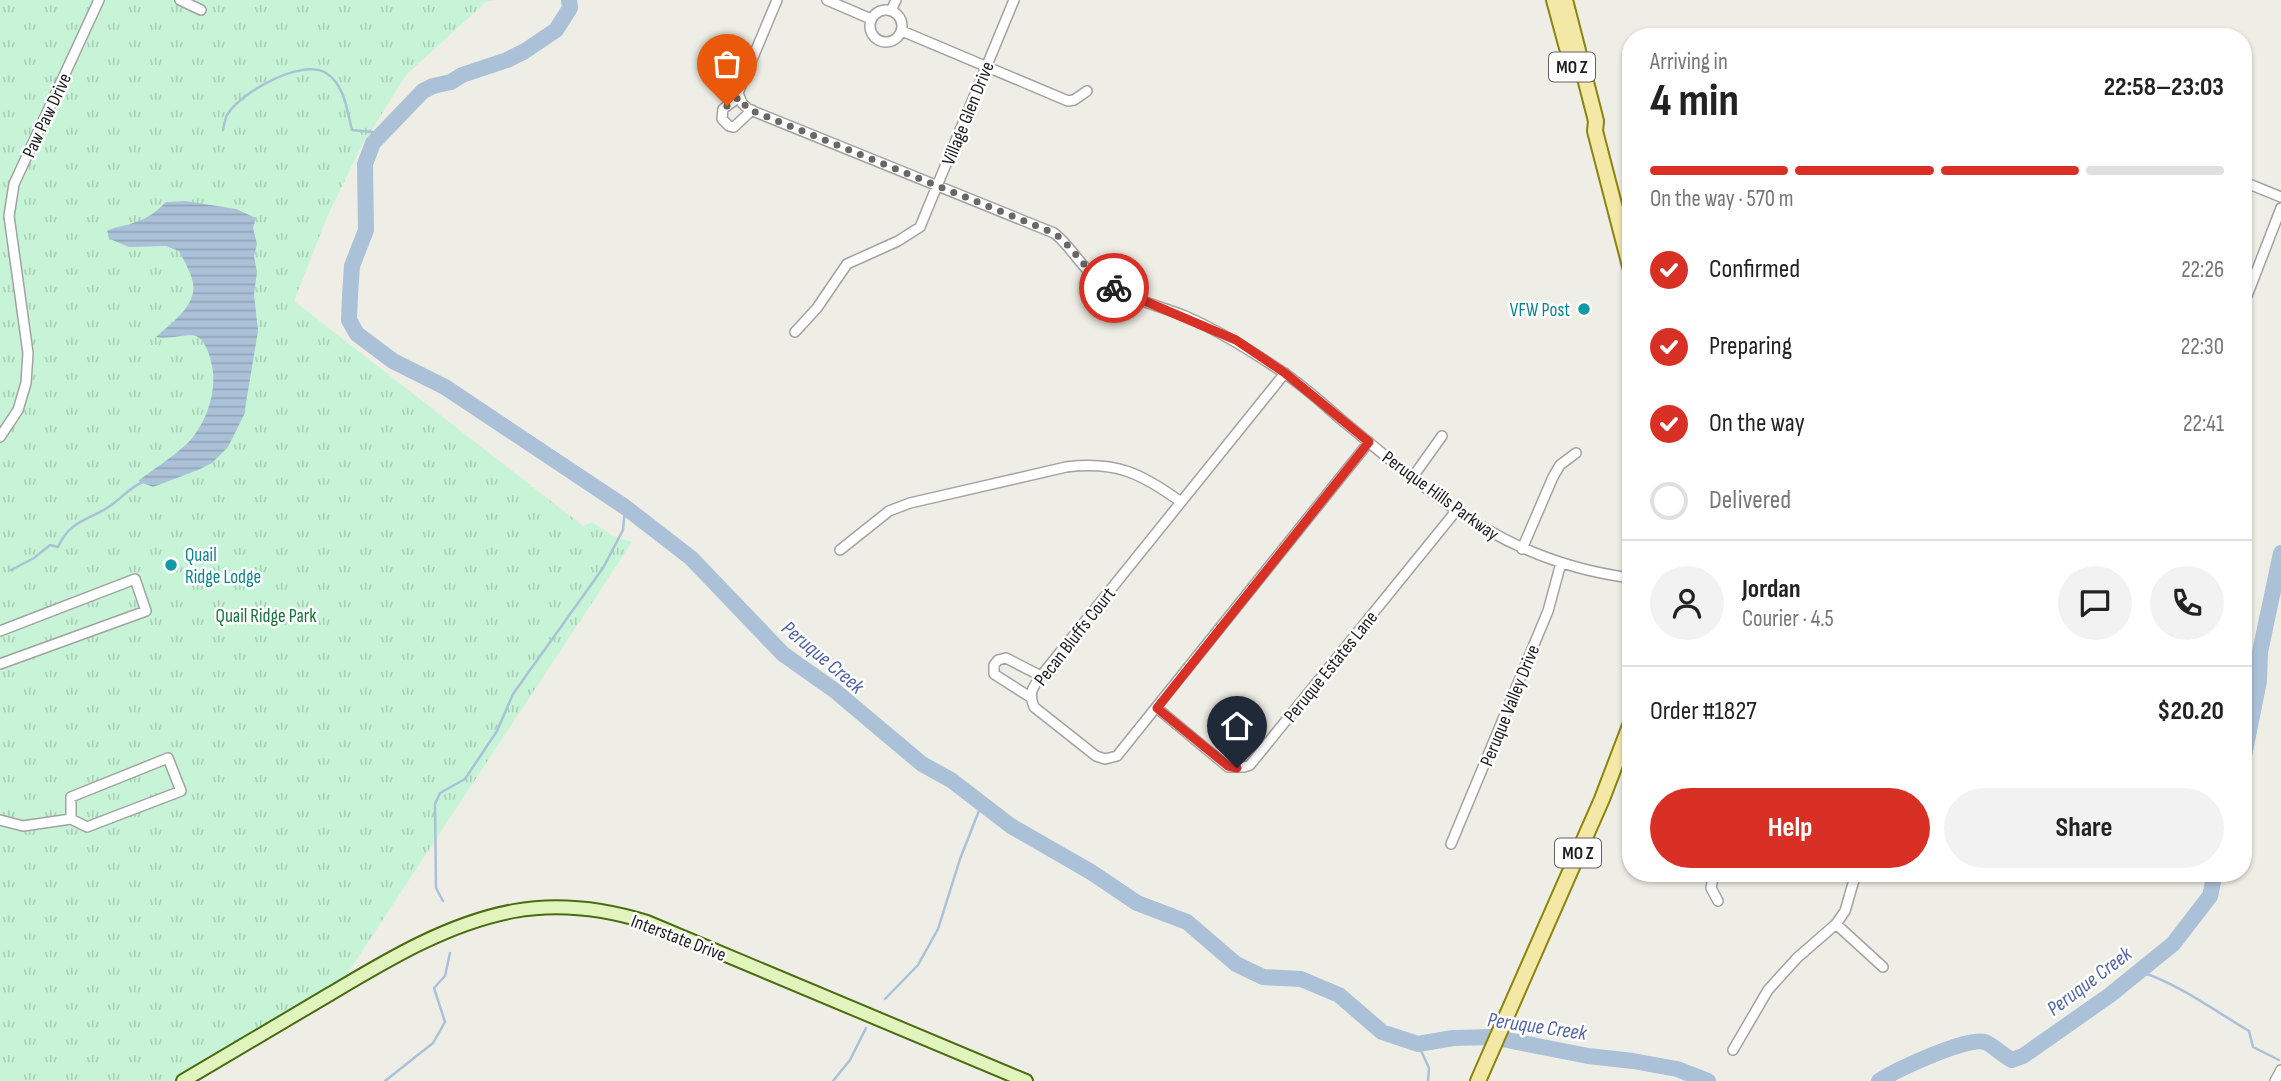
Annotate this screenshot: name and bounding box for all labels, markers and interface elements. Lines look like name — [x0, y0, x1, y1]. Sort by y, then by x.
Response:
pin — [697, 34, 757, 106]
icon: bag — [708, 45, 746, 83]
text: Arriving in — [1650, 48, 1728, 76]
road number: MO Z — [1549, 52, 1595, 82]
street label: Village Glen Drive — [937, 58, 1000, 169]
street label: Paw Paw Drive — [18, 70, 77, 162]
text: 22:58–23:03 — [2104, 72, 2224, 103]
text: 4 min — [1650, 74, 1739, 129]
text: On the way · 570 m — [1650, 185, 1793, 213]
icon: check — [1650, 251, 1688, 289]
courier — [1079, 253, 1149, 323]
text: Confirmed — [1709, 254, 1800, 285]
text: 22:26 — [2181, 256, 2224, 284]
icon: bike — [1095, 269, 1133, 307]
place label: VFW Post — [1510, 299, 1570, 322]
marker: VFW Post — [1576, 301, 1592, 317]
icon: check — [1650, 328, 1688, 366]
text: Preparing — [1709, 331, 1792, 362]
text: 22:30 — [2181, 333, 2224, 361]
icon: check — [1650, 405, 1688, 443]
text: On the way — [1709, 408, 1805, 439]
text: 22:41 — [2183, 410, 2224, 438]
street label: Peruque Hills Parkway — [1377, 446, 1503, 547]
text: Delivered — [1709, 485, 1791, 516]
place label: Quail Ridge Lodge — [185, 544, 261, 589]
marker: Quail Ridge Lodge — [163, 557, 179, 573]
button: person — [1650, 566, 1724, 640]
button: chat — [2058, 566, 2132, 640]
button: phone — [2150, 566, 2224, 640]
text: Jordan — [1742, 574, 1800, 605]
street label: Pecan Bluffs Court — [1030, 583, 1121, 691]
park label: Quail Ridge Park — [216, 605, 317, 628]
text: Courier · 4.5 — [1742, 605, 1834, 633]
street label: Peruque Estates Lane — [1279, 607, 1383, 727]
water label: Peruque Creek — [776, 616, 870, 700]
street label: Peruque Valley Drive — [1476, 641, 1545, 770]
pin — [1207, 696, 1267, 768]
text: Order #1827 — [1650, 696, 1757, 727]
text: $20.20 — [2157, 696, 2224, 727]
icon: home — [1218, 707, 1256, 745]
button: Help — [1650, 788, 1930, 868]
button: Share — [1944, 788, 2224, 868]
road number: MO Z — [1555, 838, 1601, 868]
street label: Interstate Drive — [628, 910, 729, 967]
water label: Peruque Creek — [2042, 941, 2138, 1021]
water label: Peruque Creek — [1486, 1007, 1589, 1046]

